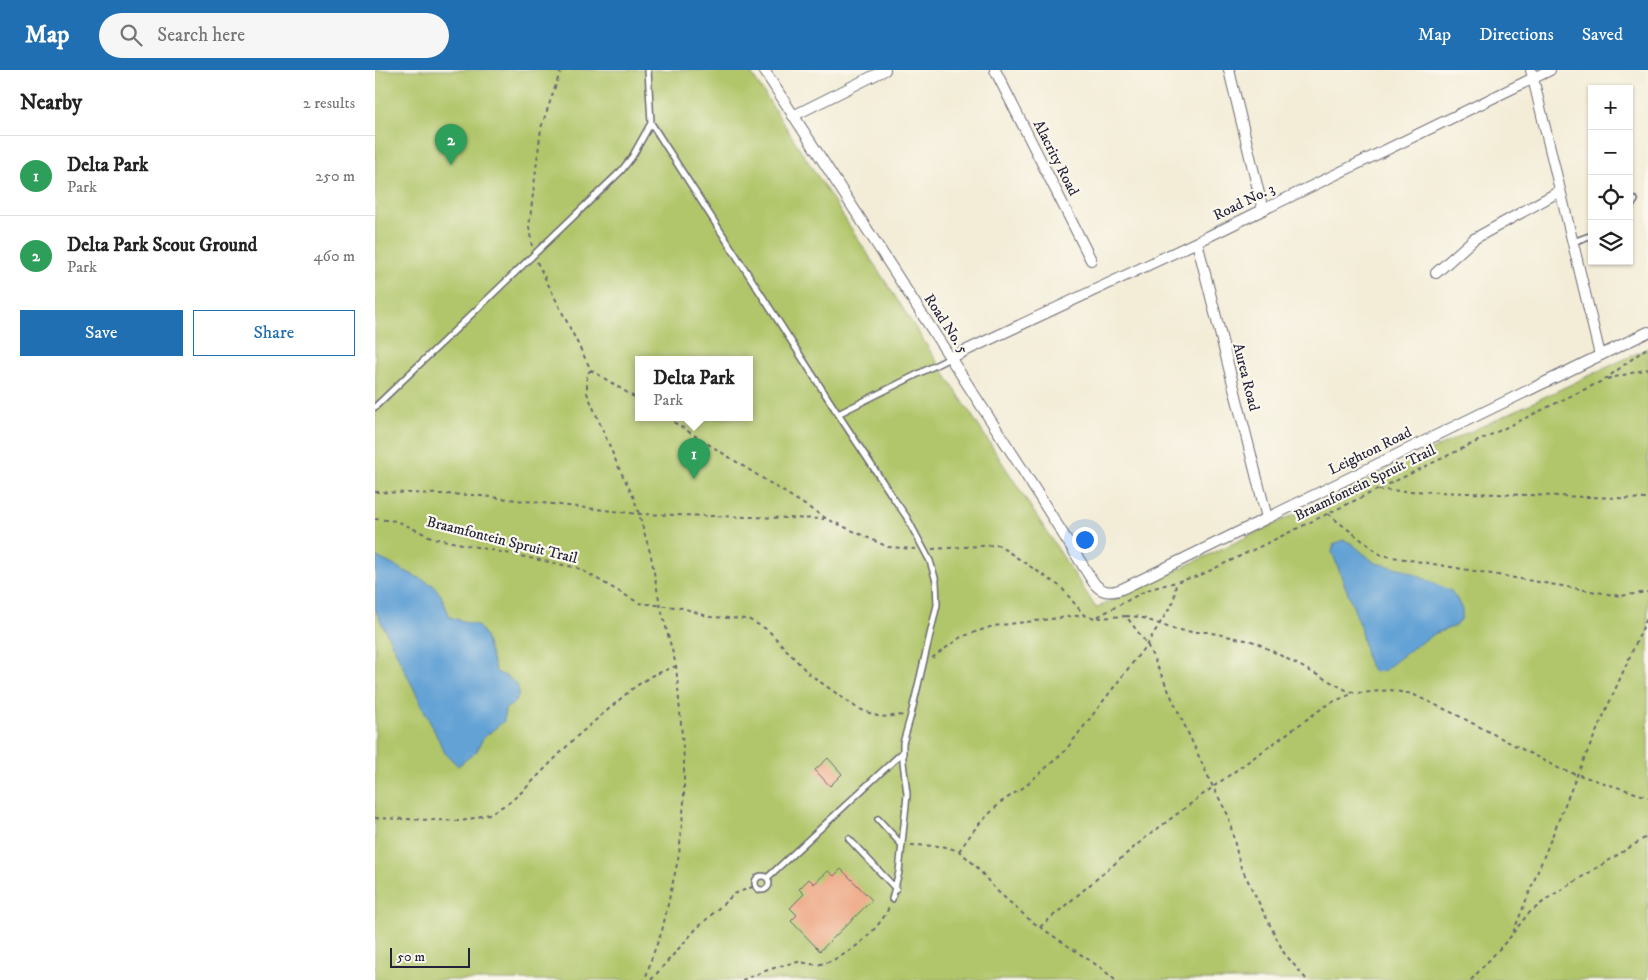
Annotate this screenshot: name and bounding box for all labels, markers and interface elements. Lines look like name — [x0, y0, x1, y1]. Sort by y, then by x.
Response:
search box — [99, 13, 449, 58]
text: Map — [25, 20, 69, 50]
icon: search — [117, 21, 145, 49]
text: Search here — [157, 24, 245, 47]
text: Map — [1418, 24, 1451, 46]
text: Directions — [1479, 24, 1554, 46]
text: Saved — [1582, 24, 1623, 46]
map controls — [1588, 85, 1633, 265]
button: + — [1588, 85, 1633, 130]
text: Nearby — [20, 90, 82, 116]
text: 2 results — [303, 93, 355, 113]
street label: Alacrity Road — [1029, 117, 1083, 200]
pin: 2 — [435, 124, 467, 165]
button: − — [1588, 130, 1633, 175]
text: Delta Park — [67, 154, 148, 177]
text: 1 — [33, 166, 39, 186]
text: 250 m — [315, 166, 355, 186]
button: locate — [1588, 175, 1633, 220]
text: Park — [67, 177, 97, 197]
street label: Road No. 3 — [1210, 179, 1278, 225]
button: layers — [1588, 220, 1633, 265]
text: Delta Park Scout Ground — [67, 234, 257, 257]
text: 2 — [32, 246, 40, 266]
text: 460 m — [313, 246, 355, 266]
text: Park — [67, 257, 97, 277]
street label: Road No. 5 — [920, 290, 973, 358]
button: Save — [20, 310, 183, 356]
button: Share — [193, 310, 355, 356]
street label: Aurea Road — [1228, 341, 1264, 413]
popup — [635, 356, 753, 421]
text: Delta Park — [653, 367, 735, 390]
text: Park — [653, 390, 683, 410]
street label: Leighton Road — [1325, 422, 1415, 479]
pin: 1 — [678, 438, 710, 479]
street label: Braamfontein Spruit Trail — [1291, 440, 1439, 525]
street label: Braamfontein Spruit Trail — [425, 512, 580, 568]
your location — [1072, 527, 1098, 553]
scale bar — [390, 945, 470, 968]
text: 50 m — [397, 948, 425, 966]

